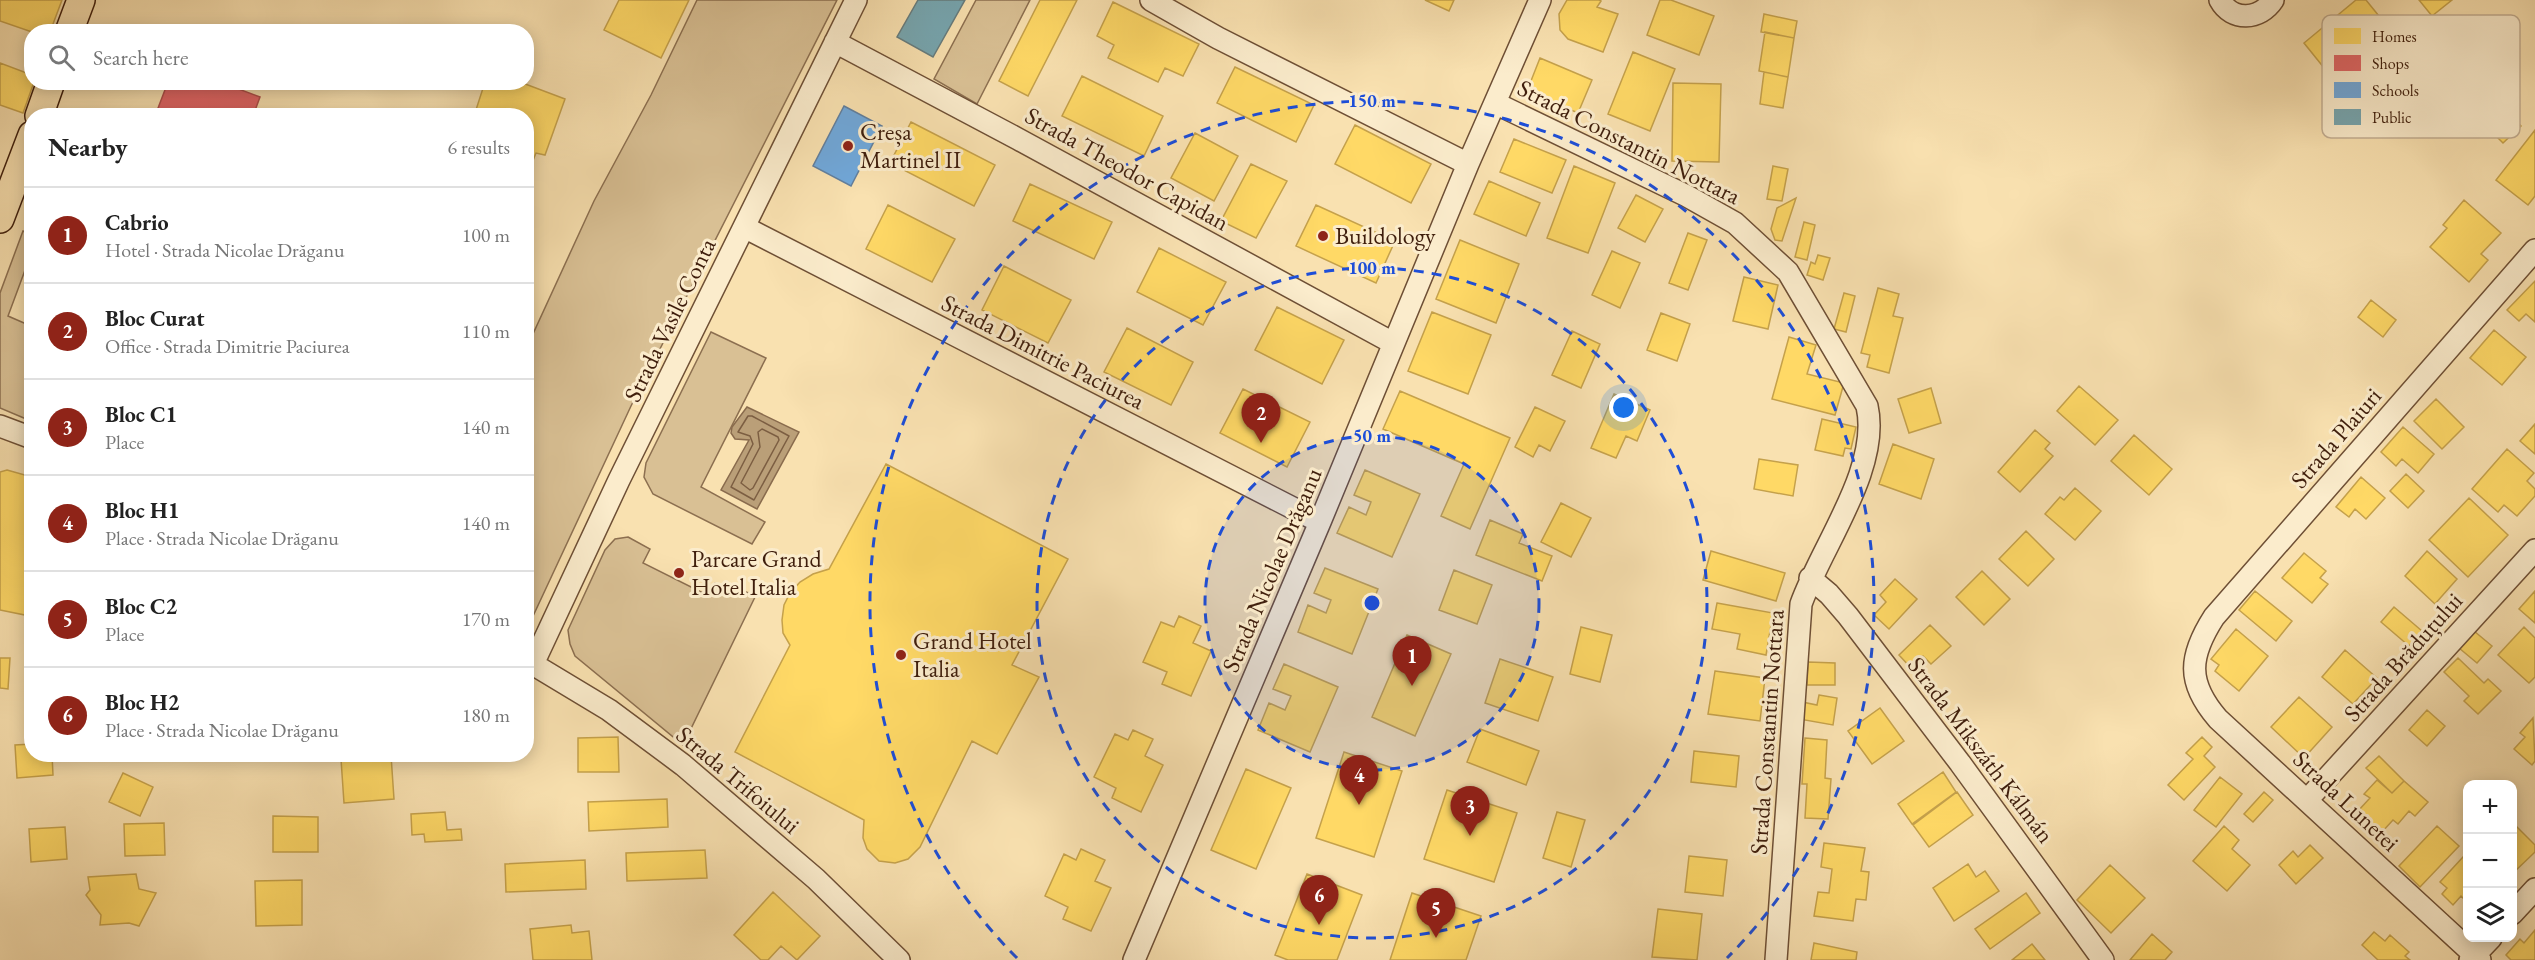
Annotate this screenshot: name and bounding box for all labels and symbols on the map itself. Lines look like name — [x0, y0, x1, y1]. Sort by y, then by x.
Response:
legend — [2322, 15, 2520, 138]
text: Homes — [2372, 26, 2417, 47]
text: Shops — [2372, 53, 2409, 74]
street label: Strada Constantin Nottara — [1513, 72, 1746, 211]
text: Schools — [2372, 80, 2419, 101]
text: 150 m — [1348, 89, 1396, 112]
street label: Strada Theodor Capidan — [1020, 100, 1235, 238]
text: Public — [2372, 107, 2412, 128]
place label: Creșa Martinel II — [860, 116, 961, 175]
marker: Creșa Martinel II — [841, 139, 855, 153]
place label: Buildology — [1335, 220, 1436, 251]
marker: Buildology — [1316, 229, 1330, 243]
street label: Strada Vasile Conta — [617, 232, 723, 407]
text: 100 m — [1348, 256, 1396, 279]
street label: Strada Dimitrie Paciurea — [936, 287, 1150, 416]
street label: Strada Plaiuri — [2283, 381, 2388, 495]
your location — [1609, 393, 1638, 422]
pin: 2 — [1242, 394, 1280, 443]
text: 50 m — [1353, 424, 1391, 447]
street label: Strada Nicolae Drăganu — [1214, 463, 1329, 677]
place label: Parcare Grand Hotel Italia — [691, 543, 823, 602]
marker: Parcare Grand Hotel Italia — [672, 566, 686, 580]
street label: Strada Brăduțului — [2336, 585, 2469, 728]
centre of rings — [1362, 593, 1382, 613]
street label: Strada Constantin Nottara — [1742, 608, 1791, 856]
place label: Grand Hotel Italia — [913, 625, 1032, 684]
pin: 1 — [1392, 636, 1432, 686]
marker: Grand Hotel Italia — [894, 648, 908, 662]
street label: Strada Mikszáth Kálmán — [1901, 650, 2062, 849]
street label: Strada Trifoiului — [670, 719, 807, 840]
street label: Strada Lunetei — [2287, 744, 2406, 858]
pin: 4 — [1340, 756, 1378, 805]
pin: 3 — [1450, 786, 1490, 836]
pin: 6 — [1300, 876, 1338, 925]
pin: 5 — [1416, 888, 1456, 938]

